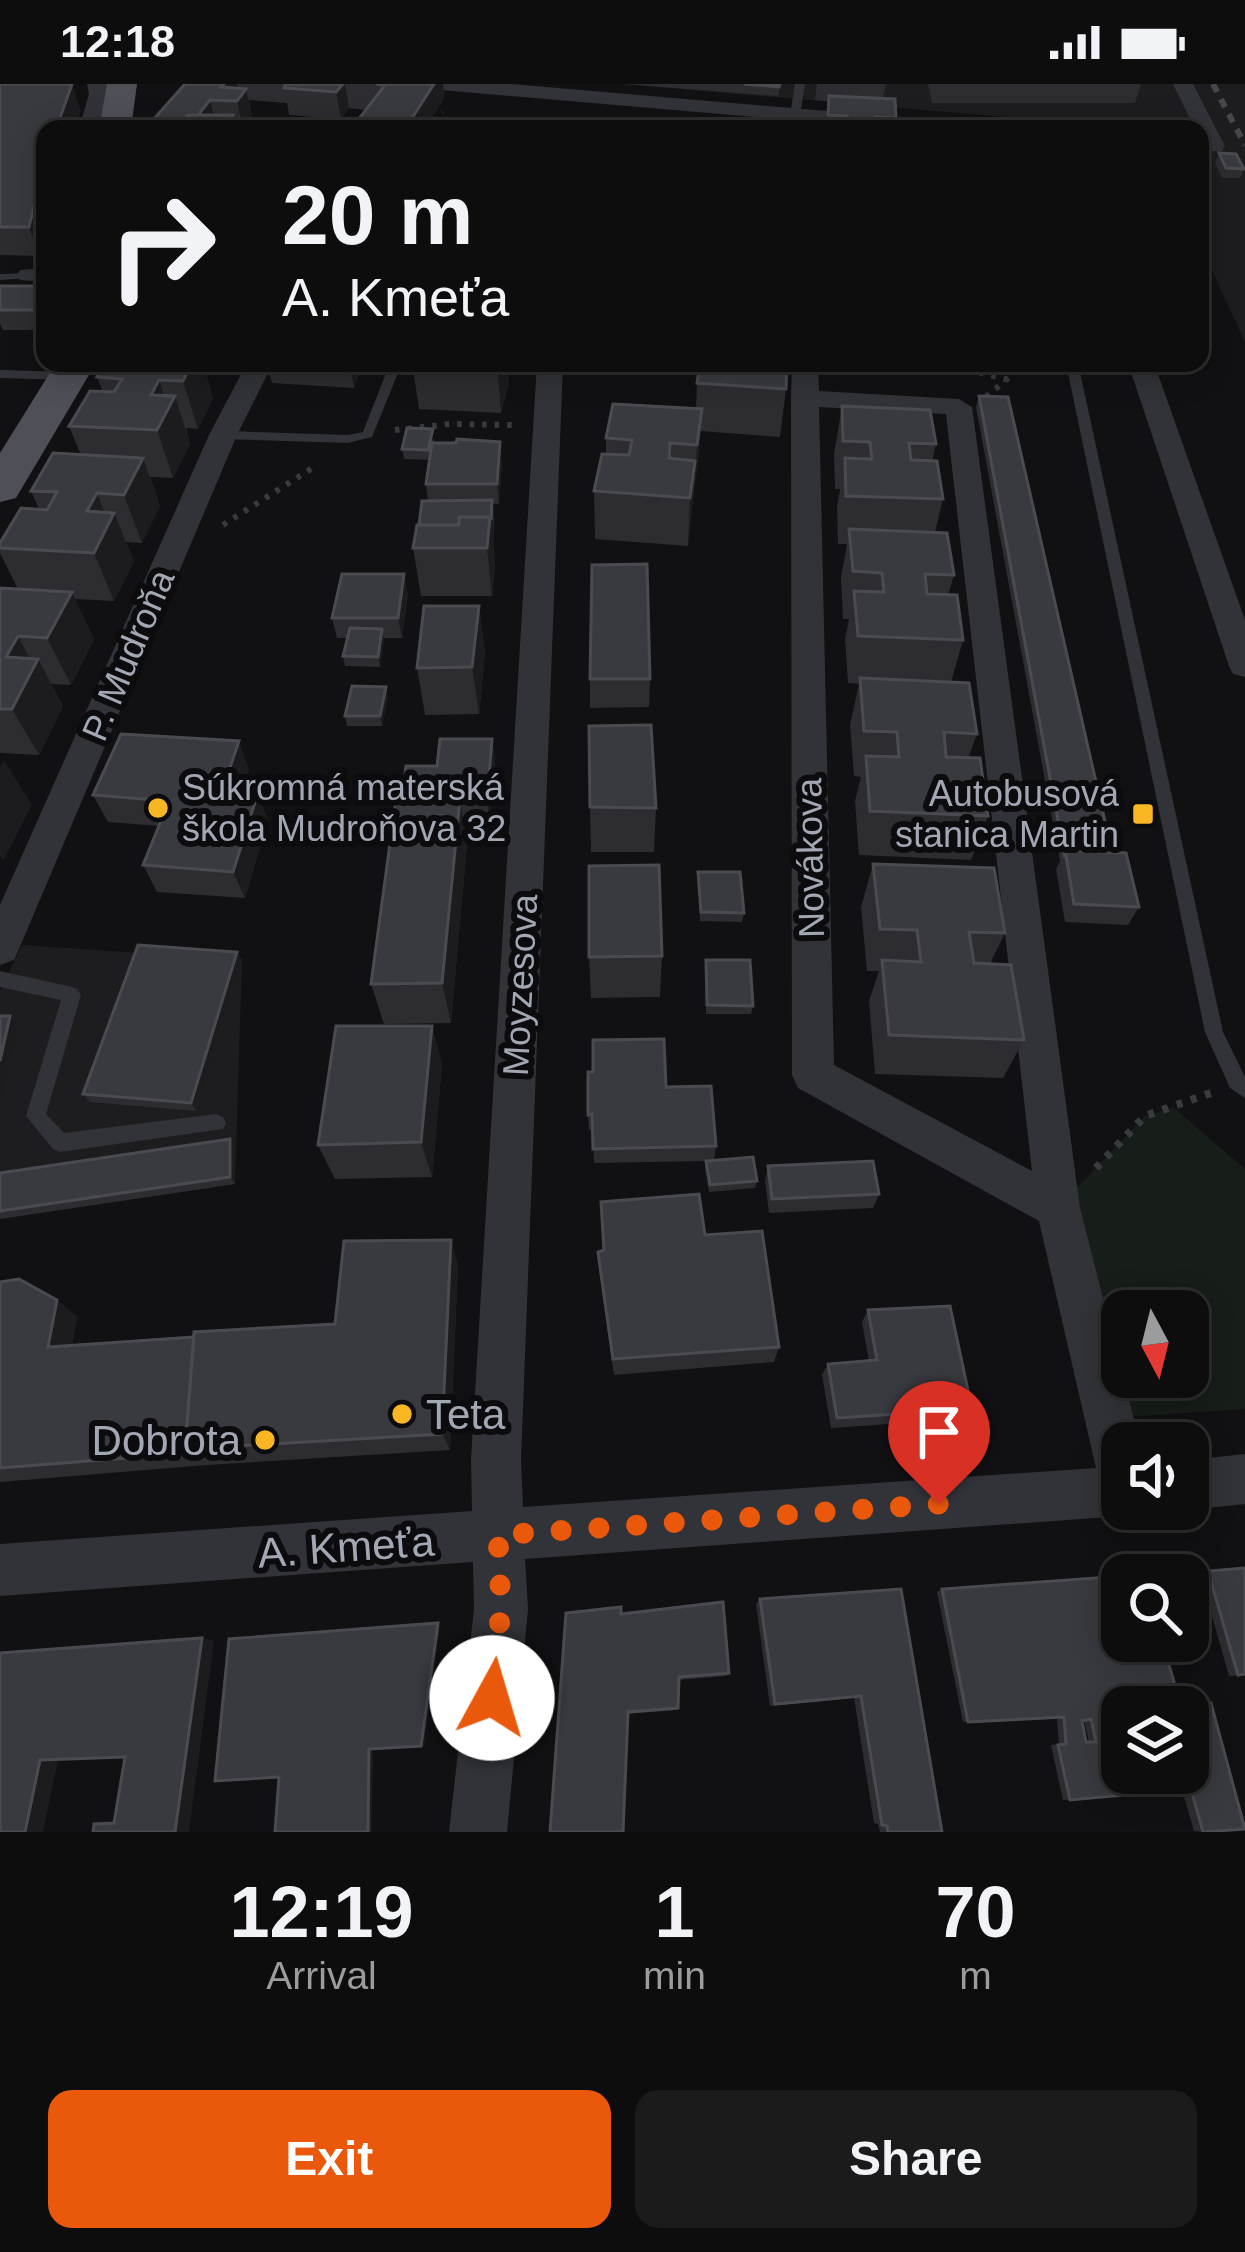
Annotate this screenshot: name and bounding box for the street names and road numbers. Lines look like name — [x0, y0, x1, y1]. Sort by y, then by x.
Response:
street label: P. Mudroňa — [74, 563, 183, 747]
street label: Novákova — [788, 777, 832, 938]
street label: Moyzesova — [495, 892, 545, 1077]
street label: A. Kmeťa — [256, 1517, 436, 1577]

